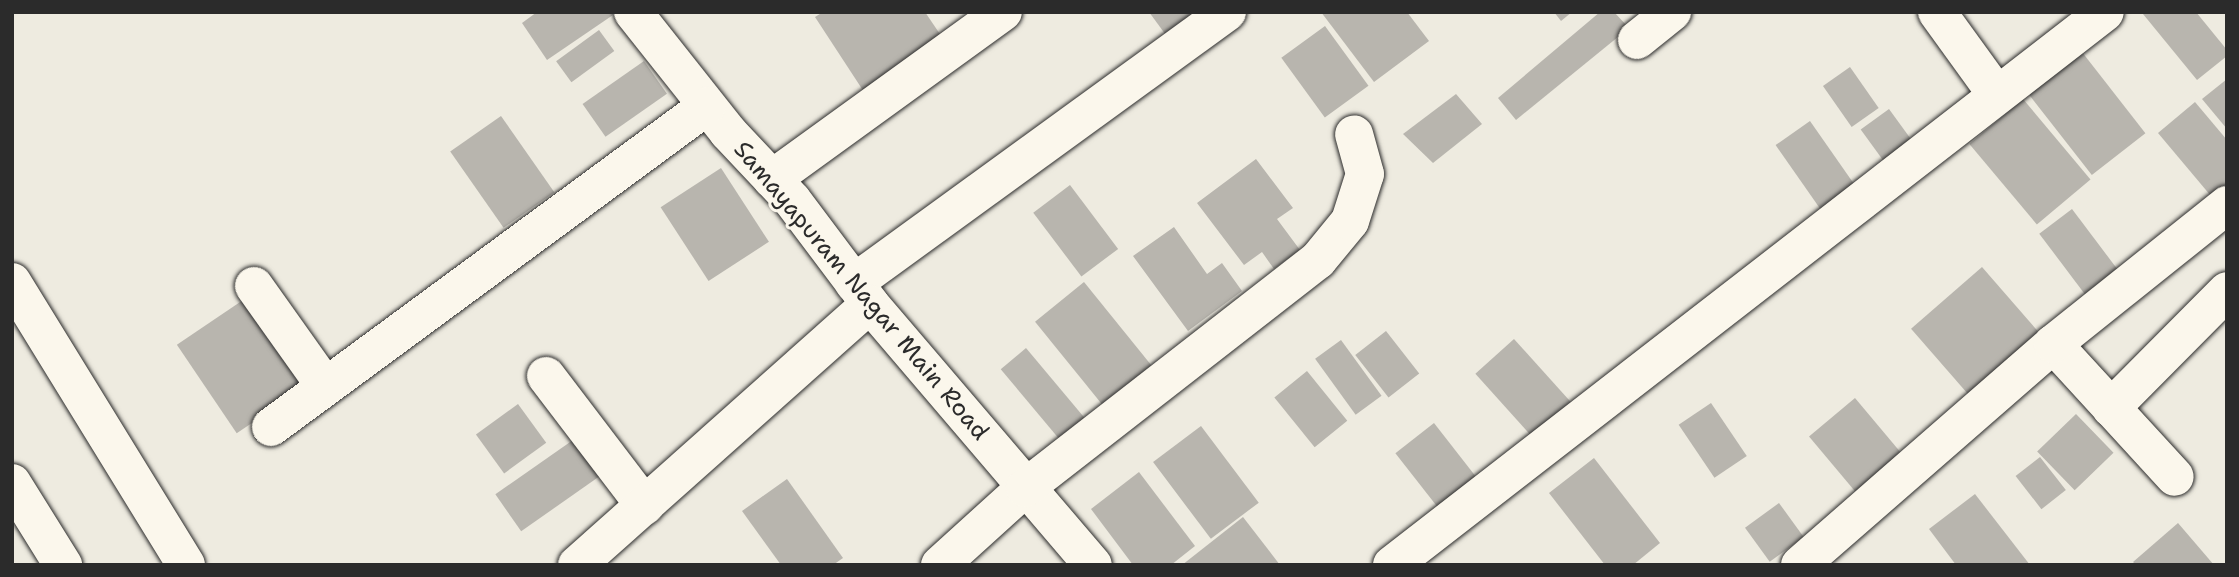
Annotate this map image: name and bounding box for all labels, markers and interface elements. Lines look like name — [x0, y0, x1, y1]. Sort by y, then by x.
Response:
street label: Samayapuram Nagar Main Road — [727, 136, 995, 446]

